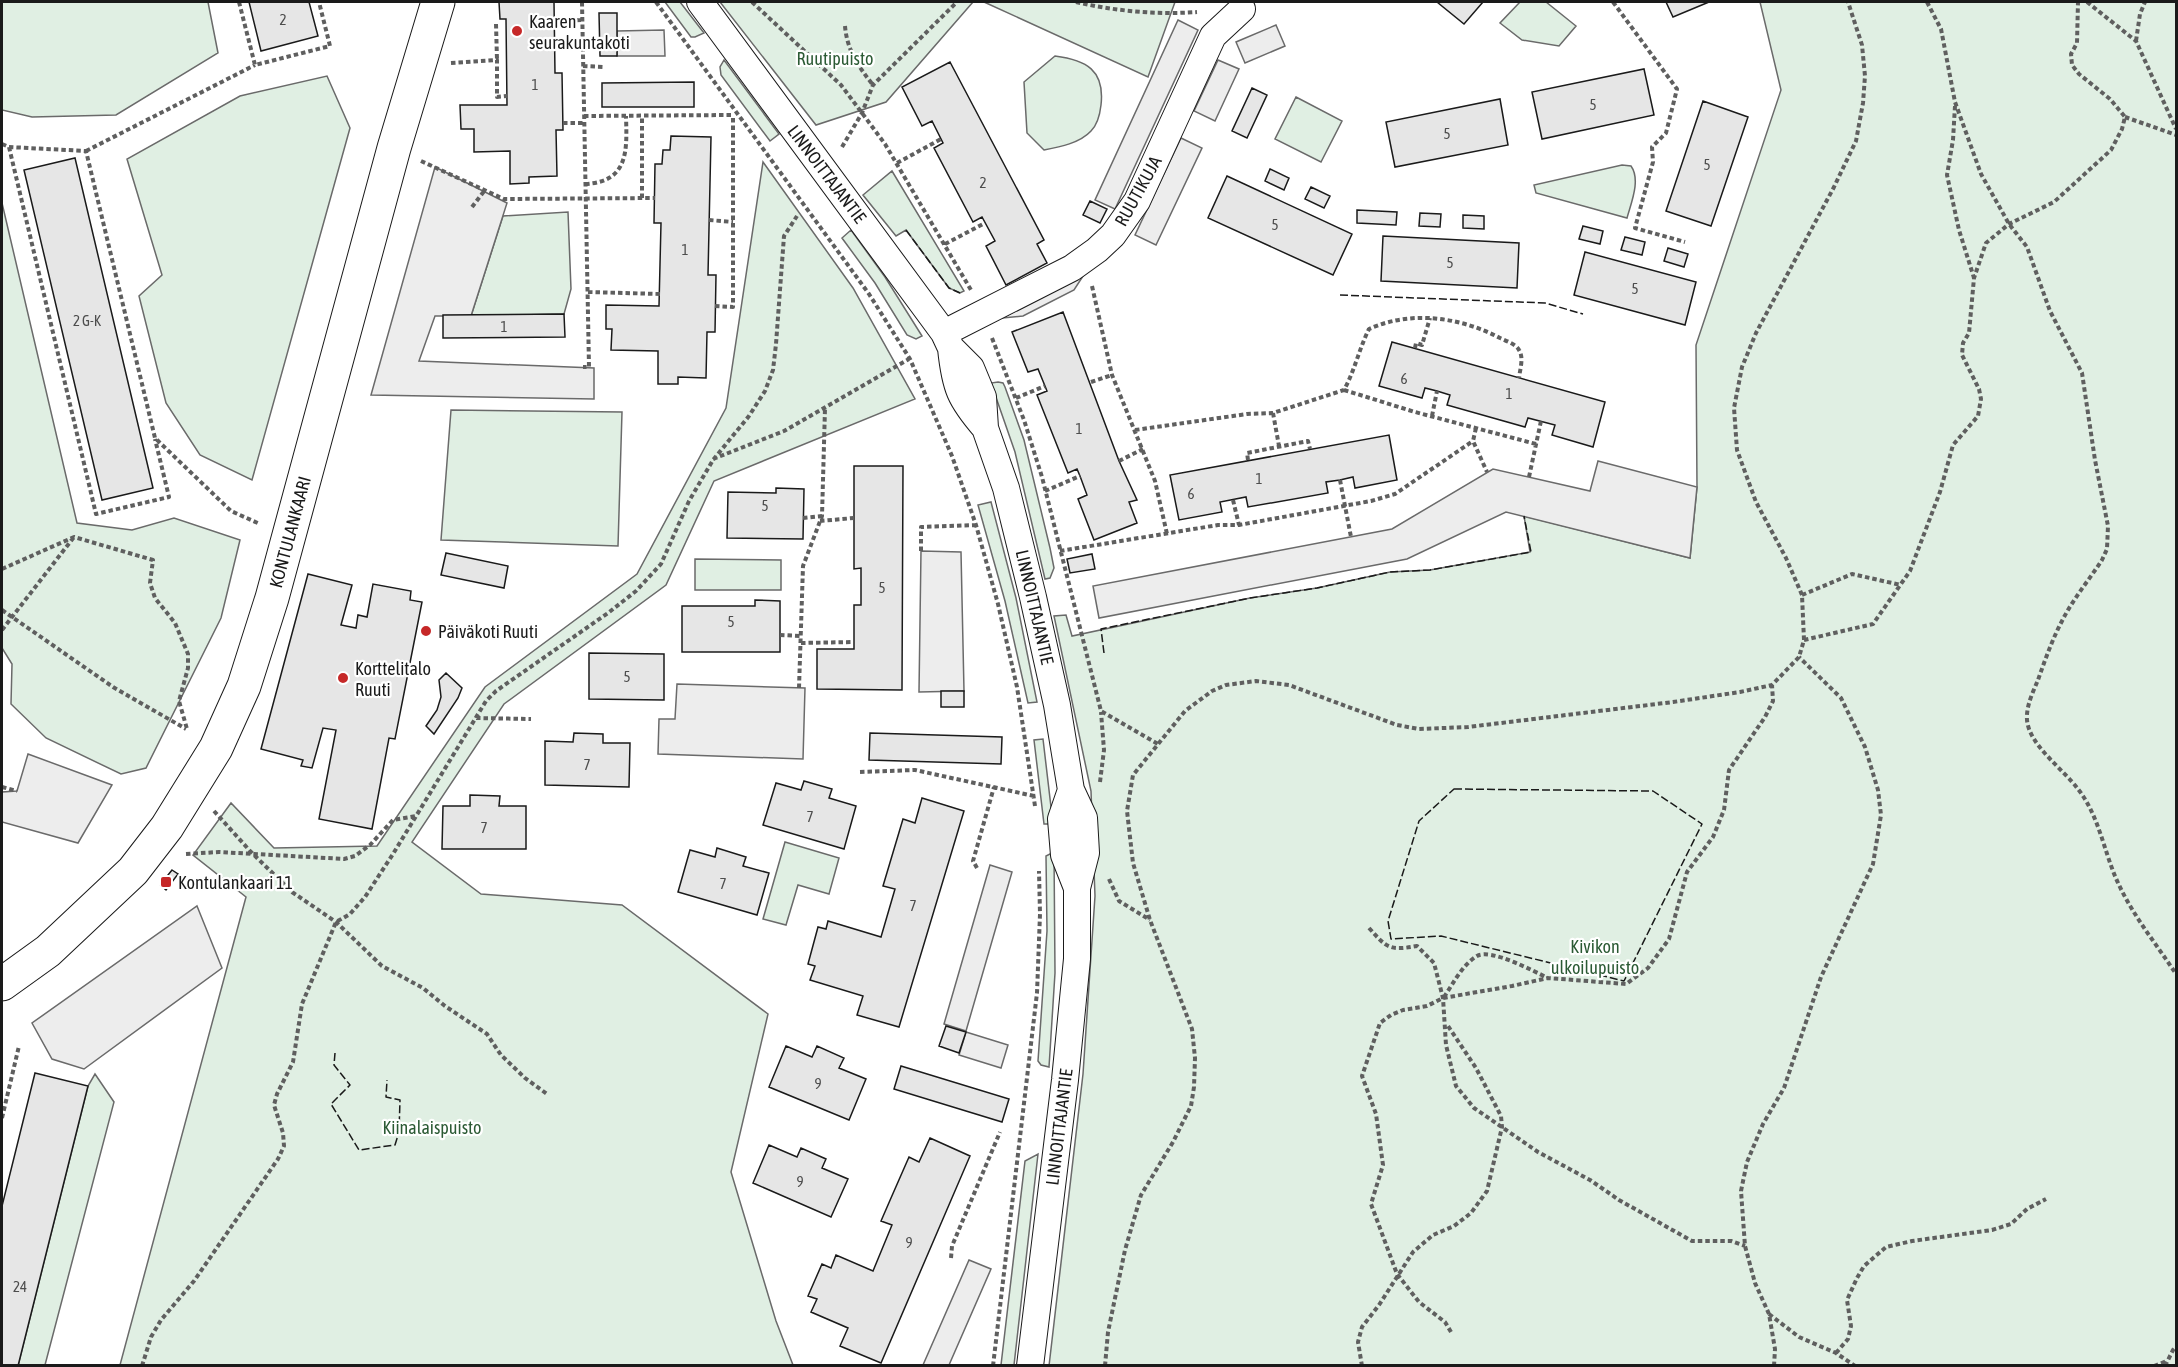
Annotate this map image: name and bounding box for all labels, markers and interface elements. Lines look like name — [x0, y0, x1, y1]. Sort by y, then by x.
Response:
house number: 2 — [279, 11, 287, 28]
place label: Kaaren seurakuntakoti — [529, 11, 630, 53]
marker: Kaaren seurakuntakoti — [510, 24, 524, 38]
park label: Ruutipuisto — [797, 48, 873, 69]
house number: 1 — [531, 76, 539, 93]
house number: 5 — [1589, 96, 1597, 113]
street label: LINNOITTAJANTIE — [783, 121, 871, 227]
house number: 5 — [1443, 125, 1451, 142]
street label: RUUTIKUJA — [1110, 152, 1166, 230]
house number: 5 — [1703, 156, 1711, 173]
house number: 2 — [979, 174, 987, 191]
house number: 5 — [1271, 216, 1279, 233]
house number: 1 — [681, 241, 689, 258]
house number: 5 — [1446, 254, 1454, 271]
house number: 5 — [1631, 280, 1639, 297]
house number: 2 G-K — [73, 312, 102, 329]
house number: 1 — [500, 318, 508, 335]
house number: 6 — [1400, 370, 1408, 387]
house number: 1 — [1505, 385, 1513, 402]
house number: 1 — [1075, 420, 1083, 437]
house number: 1 — [1255, 470, 1263, 487]
street label: KONTULANKAARI — [265, 474, 315, 590]
house number: 6 — [1187, 485, 1195, 502]
house number: 5 — [761, 497, 769, 514]
street label: LINNOITTAJANTIE — [1012, 548, 1058, 667]
house number: 5 — [878, 579, 886, 596]
house number: 5 — [727, 613, 735, 630]
place label: Päiväkoti Ruuti — [438, 621, 538, 642]
marker: Päiväkoti Ruuti — [419, 624, 433, 638]
place label: Korttelitalo Ruuti — [355, 658, 431, 700]
house number: 5 — [623, 668, 631, 685]
marker: Korttelitalo Ruuti — [336, 671, 350, 685]
house number: 7 — [583, 756, 591, 773]
house number: 7 — [806, 808, 814, 825]
house number: 7 — [480, 819, 488, 836]
place label: Kontulankaari 11 — [178, 872, 293, 893]
marker: Kontulankaari 11 — [159, 875, 173, 889]
house number: 7 — [719, 875, 727, 892]
house number: 7 — [909, 897, 917, 914]
park label: Kivikon ulkoilupuisto — [1551, 936, 1639, 978]
street label: LINNOITTAJANTIE — [1041, 1067, 1077, 1186]
house number: 9 — [814, 1075, 822, 1092]
park label: Kiinalaispuisto — [382, 1117, 482, 1138]
house number: 9 — [796, 1173, 804, 1190]
house number: 9 — [905, 1234, 913, 1251]
house number: 24 — [13, 1278, 27, 1295]

